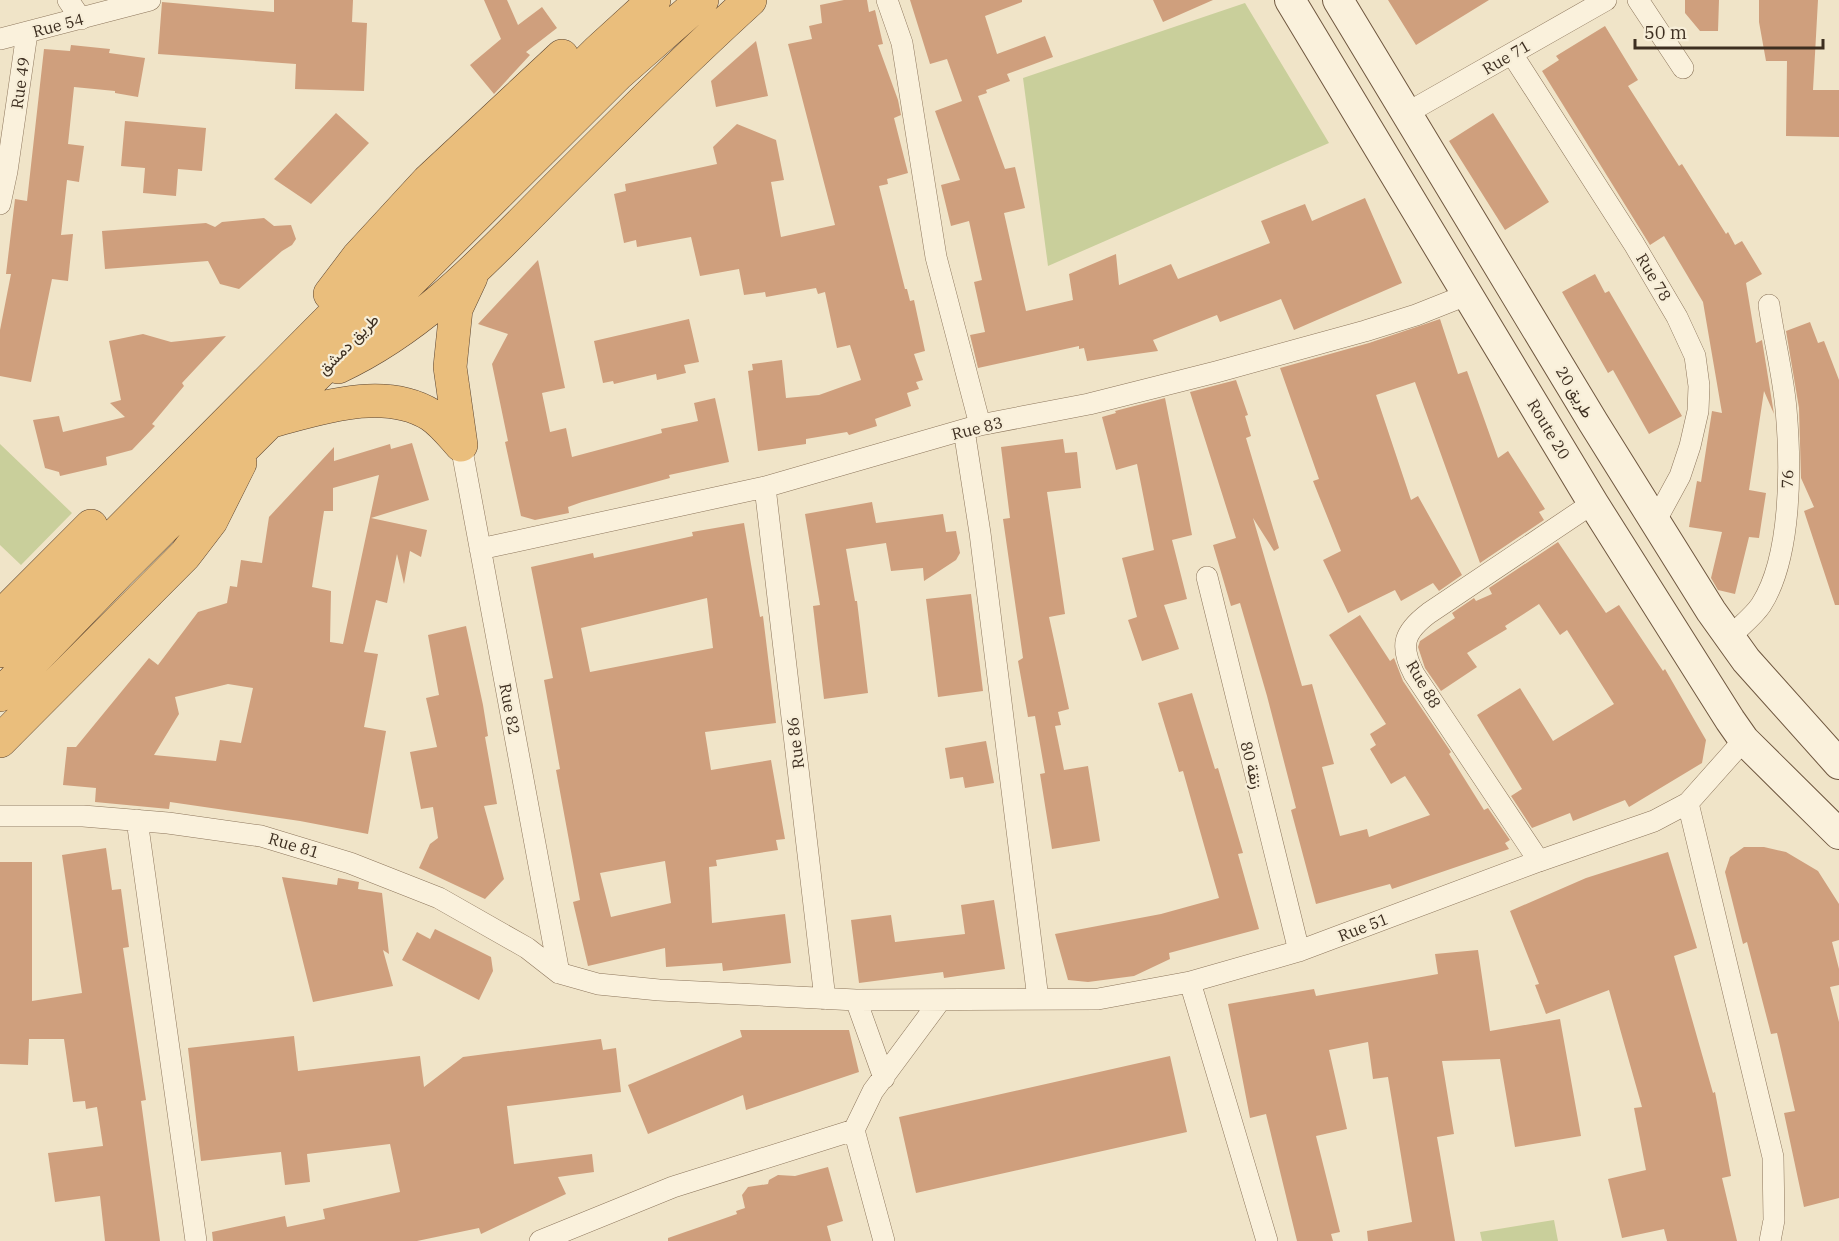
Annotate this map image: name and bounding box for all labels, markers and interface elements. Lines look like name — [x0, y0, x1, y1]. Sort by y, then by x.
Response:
street label: Rue 54 — [30, 9, 86, 41]
scale bar — [1635, 12, 1822, 50]
text: 50 m — [1644, 21, 1687, 44]
street label: Rue 71 — [1478, 35, 1534, 79]
street label: Rue 49 — [6, 56, 34, 110]
street label: Rue 78 — [1632, 250, 1676, 304]
street label: طريق دمشق — [313, 309, 383, 379]
street label: طريق 20 — [1551, 362, 1598, 422]
street label: Route 20 — [1523, 395, 1575, 463]
street label: Rue 83 — [949, 412, 1005, 444]
street label: 76 — [1777, 469, 1797, 489]
street label: Rue 88 — [1402, 656, 1446, 712]
street label: Rue 82 — [495, 682, 525, 736]
street label: Rue 86 — [782, 716, 808, 770]
street label: زنقة 80 — [1236, 739, 1268, 791]
street label: Rue 81 — [266, 828, 322, 862]
street label: Rue 51 — [1335, 908, 1391, 946]

